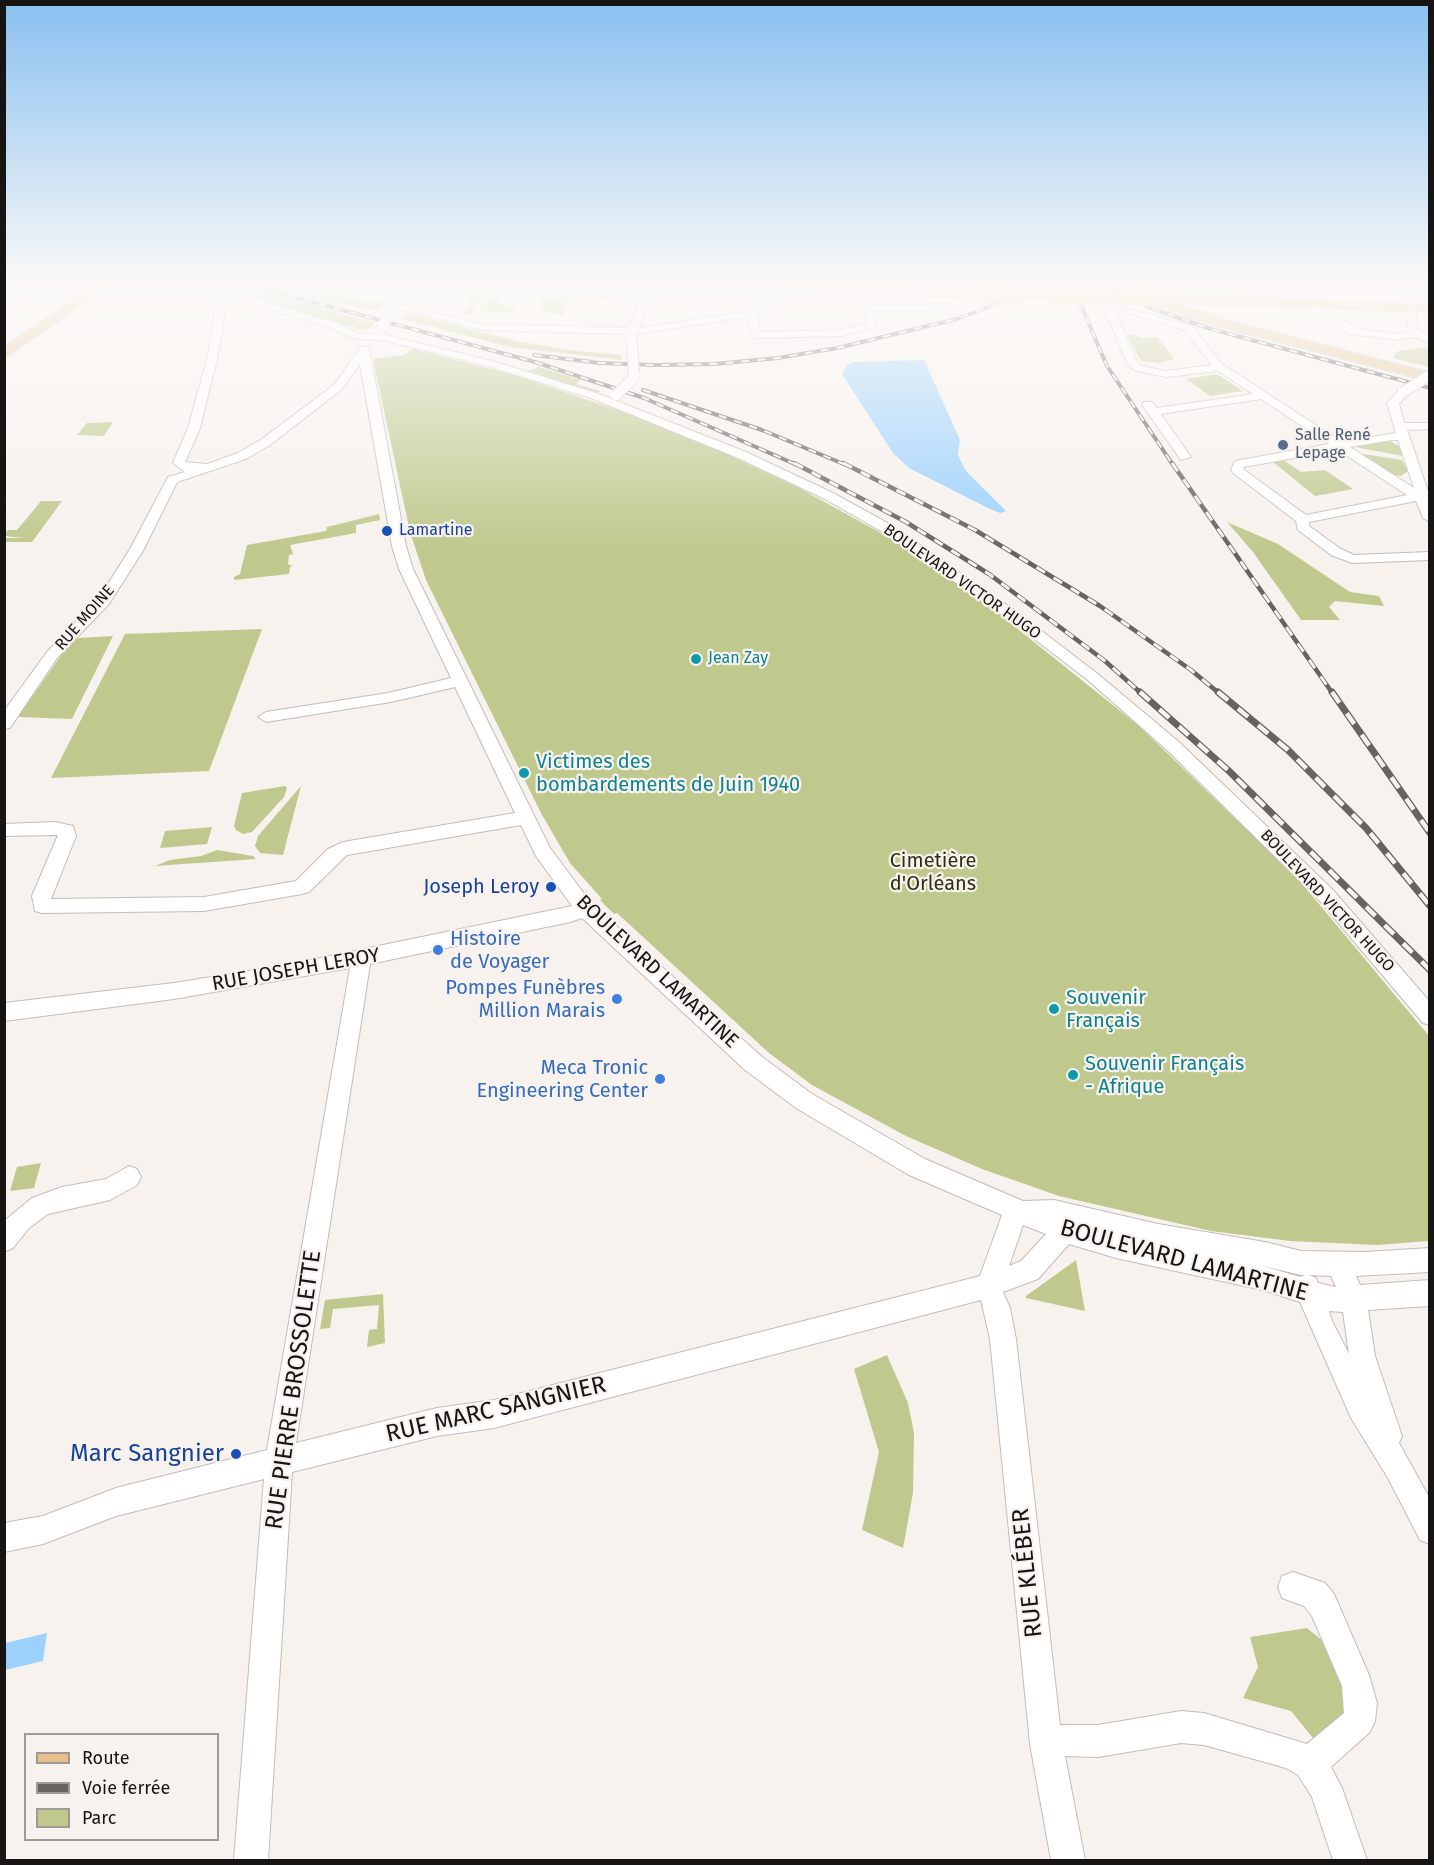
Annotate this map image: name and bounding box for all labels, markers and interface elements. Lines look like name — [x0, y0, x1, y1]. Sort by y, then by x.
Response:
place label: Salle René Lepage — [1295, 426, 1371, 464]
marker: Salle René Lepage — [1276, 438, 1290, 452]
street label: BOULEVARD VICTOR HUGO — [880, 520, 1044, 644]
place label: Lamartine — [399, 521, 472, 541]
marker: Lamartine — [380, 524, 394, 538]
street label: RUE MOINE — [51, 581, 119, 655]
place label: Jean Zay — [708, 649, 768, 669]
marker: Jean Zay — [689, 652, 703, 666]
place label: Victimes des bombardements de Juin 1940 — [536, 750, 800, 797]
marker: Victimes des bombardements de Juin 1940 — [517, 766, 531, 780]
street label: BOULEVARD VICTOR HUGO — [1256, 826, 1398, 976]
park label: Cimetière d'Orléans — [890, 849, 976, 896]
place label: Joseph Leroy — [423, 875, 539, 899]
marker: Joseph Leroy — [544, 880, 558, 894]
street label: BOULEVARD LAMARTINE — [571, 891, 743, 1053]
place label: Histoire de Voyager — [450, 927, 549, 974]
street label: RUE JOSEPH LEROY — [210, 943, 382, 997]
marker: Histoire de Voyager — [431, 943, 445, 957]
place label: Pompes Funèbres Million Marais — [445, 976, 605, 1023]
place label: Souvenir Français — [1066, 986, 1146, 1033]
marker: Pompes Funèbres Million Marais — [610, 992, 624, 1006]
marker: Souvenir Français — [1047, 1002, 1061, 1016]
place label: Souvenir Français - Afrique — [1085, 1052, 1244, 1099]
place label: Meca Tronic Engineering Center — [476, 1056, 648, 1103]
marker: Souvenir Français - Afrique — [1066, 1068, 1080, 1082]
marker: Meca Tronic Engineering Center — [653, 1072, 667, 1086]
street label: BOULEVARD LAMARTINE — [1057, 1214, 1311, 1308]
street label: RUE PIERRE BROSSOLETTE — [260, 1248, 328, 1532]
street label: RUE MARC SANGNIER — [383, 1371, 609, 1449]
place label: Marc Sangnier — [70, 1440, 224, 1468]
marker: Marc Sangnier — [229, 1447, 243, 1461]
street label: RUE KLÉBER — [1007, 1507, 1049, 1639]
legend — [24, 1733, 219, 1841]
text: Route — [82, 1747, 130, 1769]
text: Voie ferrée — [82, 1777, 170, 1799]
text: Parc — [82, 1807, 116, 1829]

